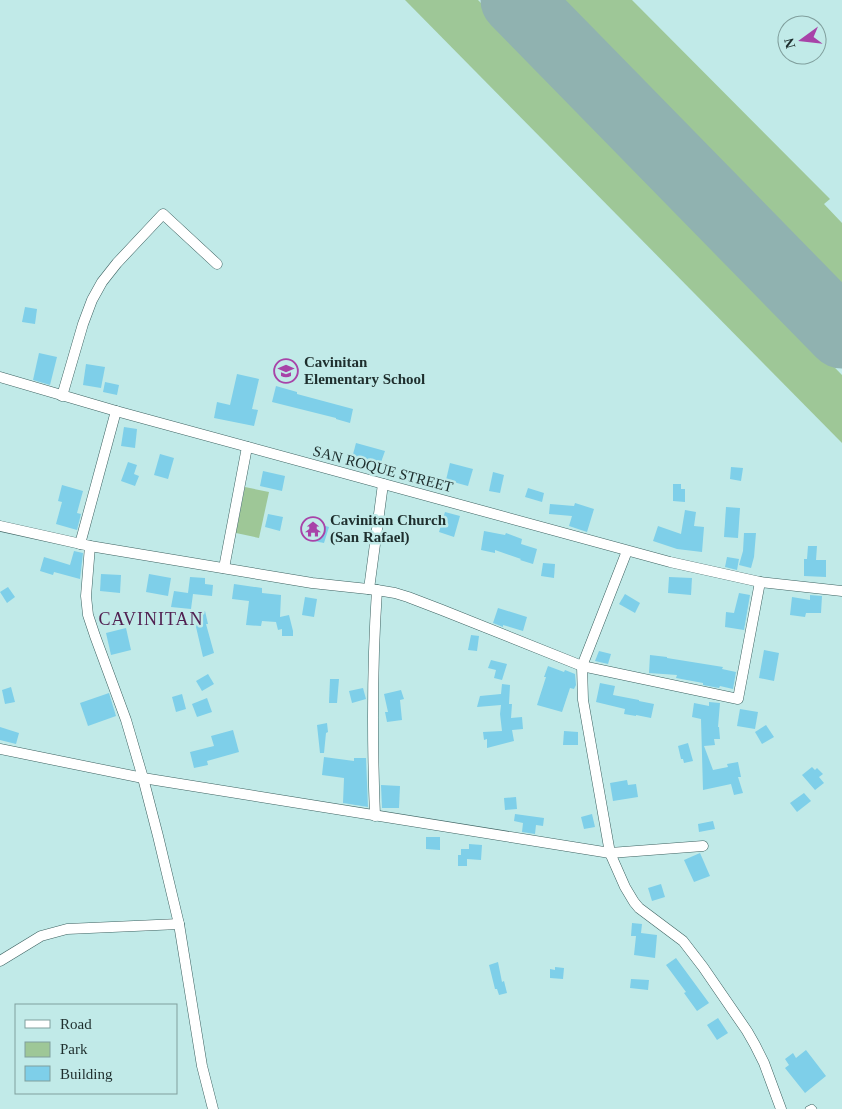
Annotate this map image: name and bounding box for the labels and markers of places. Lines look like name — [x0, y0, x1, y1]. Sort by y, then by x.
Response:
place label: Cavinitan Elementary School — [304, 354, 425, 387]
school or university icon: Cavinitan Elementary School — [273, 358, 299, 384]
place label: Cavinitan Church (San Rafael) — [330, 512, 447, 546]
temple icon: Cavinitan Church (San Rafael) — [300, 516, 326, 542]

